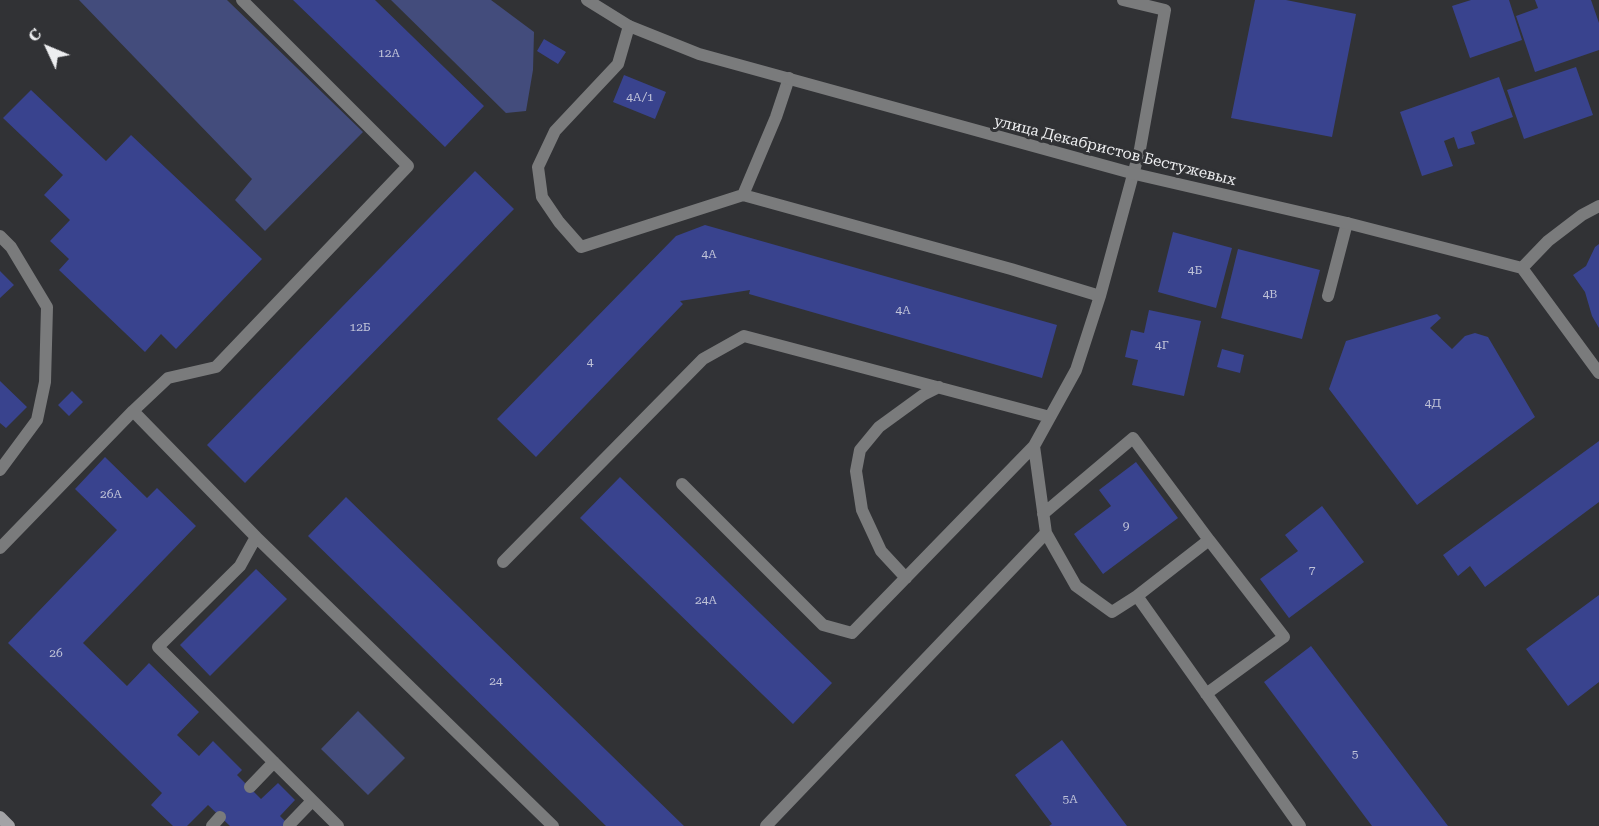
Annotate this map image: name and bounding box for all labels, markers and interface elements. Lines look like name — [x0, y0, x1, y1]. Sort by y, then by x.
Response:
north arrow — [18, 18, 78, 78]
text: С — [24, 25, 45, 46]
house number: 12А — [378, 46, 400, 60]
house number: 4А/1 — [626, 90, 654, 104]
street label: улица Декабристов Бестужевых — [992, 112, 1238, 190]
house number: 4А — [701, 247, 717, 261]
house number: 4Б — [1188, 263, 1202, 277]
house number: 4В — [1263, 287, 1277, 301]
house number: 4А — [895, 303, 911, 317]
house number: 12Б — [349, 320, 371, 334]
house number: 4Г — [1155, 338, 1169, 352]
house number: 4 — [587, 355, 593, 369]
house number: 4Д — [1425, 396, 1441, 410]
house number: 26А — [100, 487, 122, 501]
house number: 9 — [1123, 519, 1129, 533]
house number: 7 — [1309, 563, 1315, 577]
house number: 24А — [695, 593, 717, 607]
house number: 26 — [49, 646, 63, 660]
house number: 24 — [489, 674, 503, 688]
house number: 5 — [1352, 747, 1358, 761]
house number: 5А — [1062, 792, 1078, 806]

